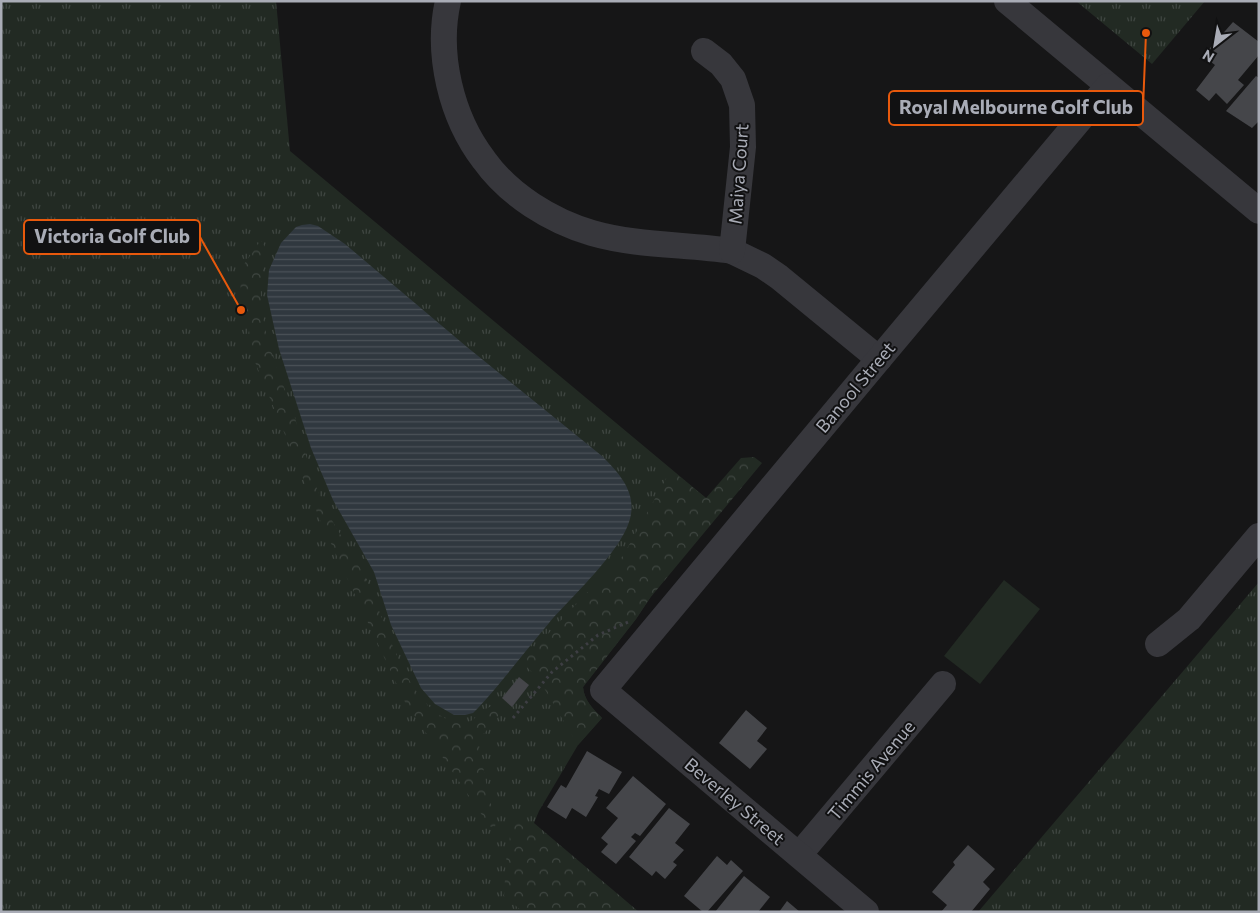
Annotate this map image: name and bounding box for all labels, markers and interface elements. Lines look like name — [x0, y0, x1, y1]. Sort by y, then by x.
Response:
north arrow — [1190, 20, 1240, 70]
text: N — [1199, 47, 1217, 67]
callout: Royal Melbourne Golf Club — [889, 91, 1143, 125]
text: Royal Melbourne Golf Club — [899, 95, 1133, 118]
street label: Maiya Court — [724, 123, 752, 225]
callout: Victoria Golf Club — [24, 220, 200, 254]
text: Victoria Golf Club — [34, 224, 190, 247]
street label: Banool Street — [811, 337, 899, 437]
street label: Timmis Avenue — [823, 715, 919, 825]
street label: Beverley Street — [680, 753, 790, 849]

